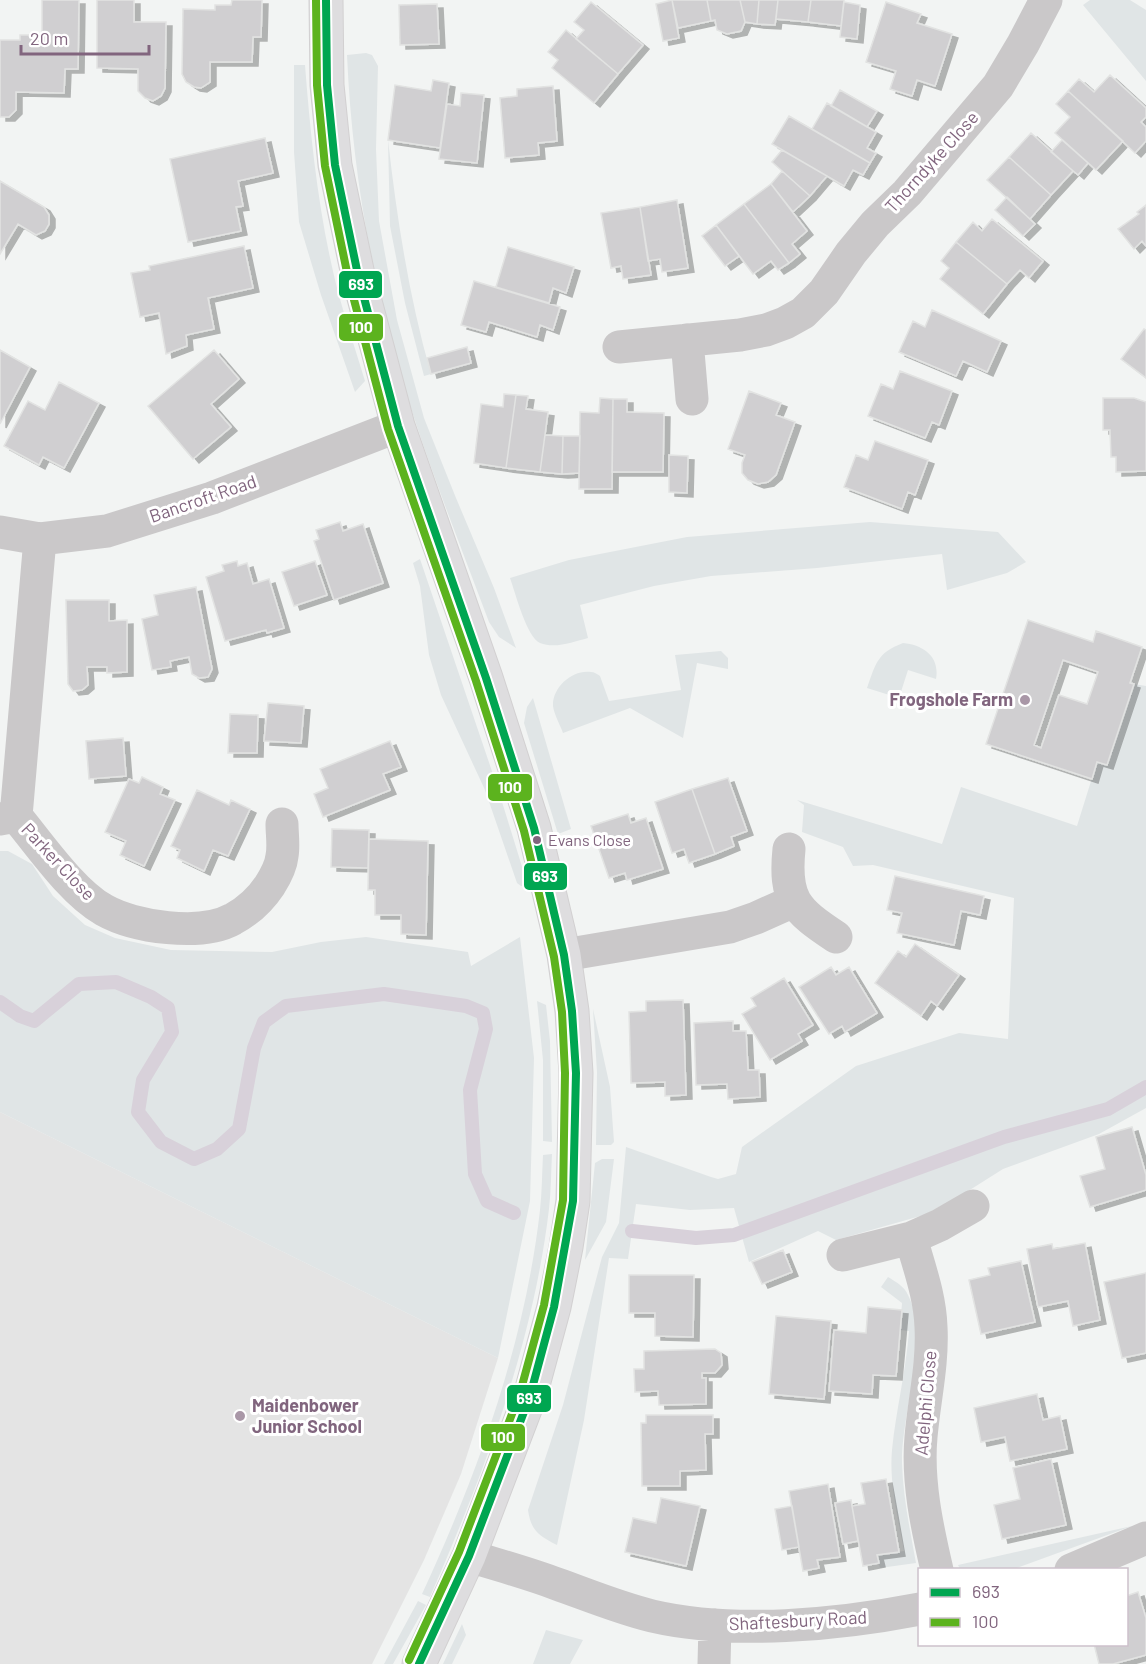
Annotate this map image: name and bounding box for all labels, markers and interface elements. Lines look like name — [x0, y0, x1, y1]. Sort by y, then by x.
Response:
scale bar — [21, 18, 148, 56]
text: 20 m — [30, 27, 68, 49]
street label: Thorndyke Close — [880, 106, 983, 217]
line badge: 693 — [338, 270, 383, 299]
text: 693 — [348, 274, 374, 293]
line badge: 100 — [338, 313, 384, 342]
text: 100 — [349, 317, 373, 336]
street label: Bancroft Road — [146, 469, 259, 527]
place label: Frogshole Farm — [890, 688, 1013, 710]
marker: Frogshole Farm — [1018, 693, 1032, 707]
line badge: 100 — [487, 773, 533, 802]
text: 100 — [498, 777, 522, 796]
street label: Parker Close — [17, 818, 100, 905]
place label: Evans Close — [548, 830, 631, 849]
marker: Evans Close — [531, 834, 543, 846]
line badge: 693 — [523, 862, 568, 891]
text: 693 — [532, 866, 558, 885]
street label: Adelphi Close — [909, 1350, 941, 1456]
line badge: 693 — [506, 1384, 552, 1413]
text: 693 — [516, 1388, 542, 1407]
place label: Maidenbower Junior School — [252, 1394, 362, 1437]
marker: Maidenbower Junior School — [233, 1409, 247, 1423]
line badge: 100 — [480, 1423, 526, 1452]
text: 100 — [491, 1427, 515, 1446]
legend — [918, 1568, 1128, 1646]
text: 693 — [972, 1580, 1000, 1602]
street label: Shaftesbury Road — [728, 1605, 868, 1635]
text: 100 — [972, 1610, 999, 1632]

